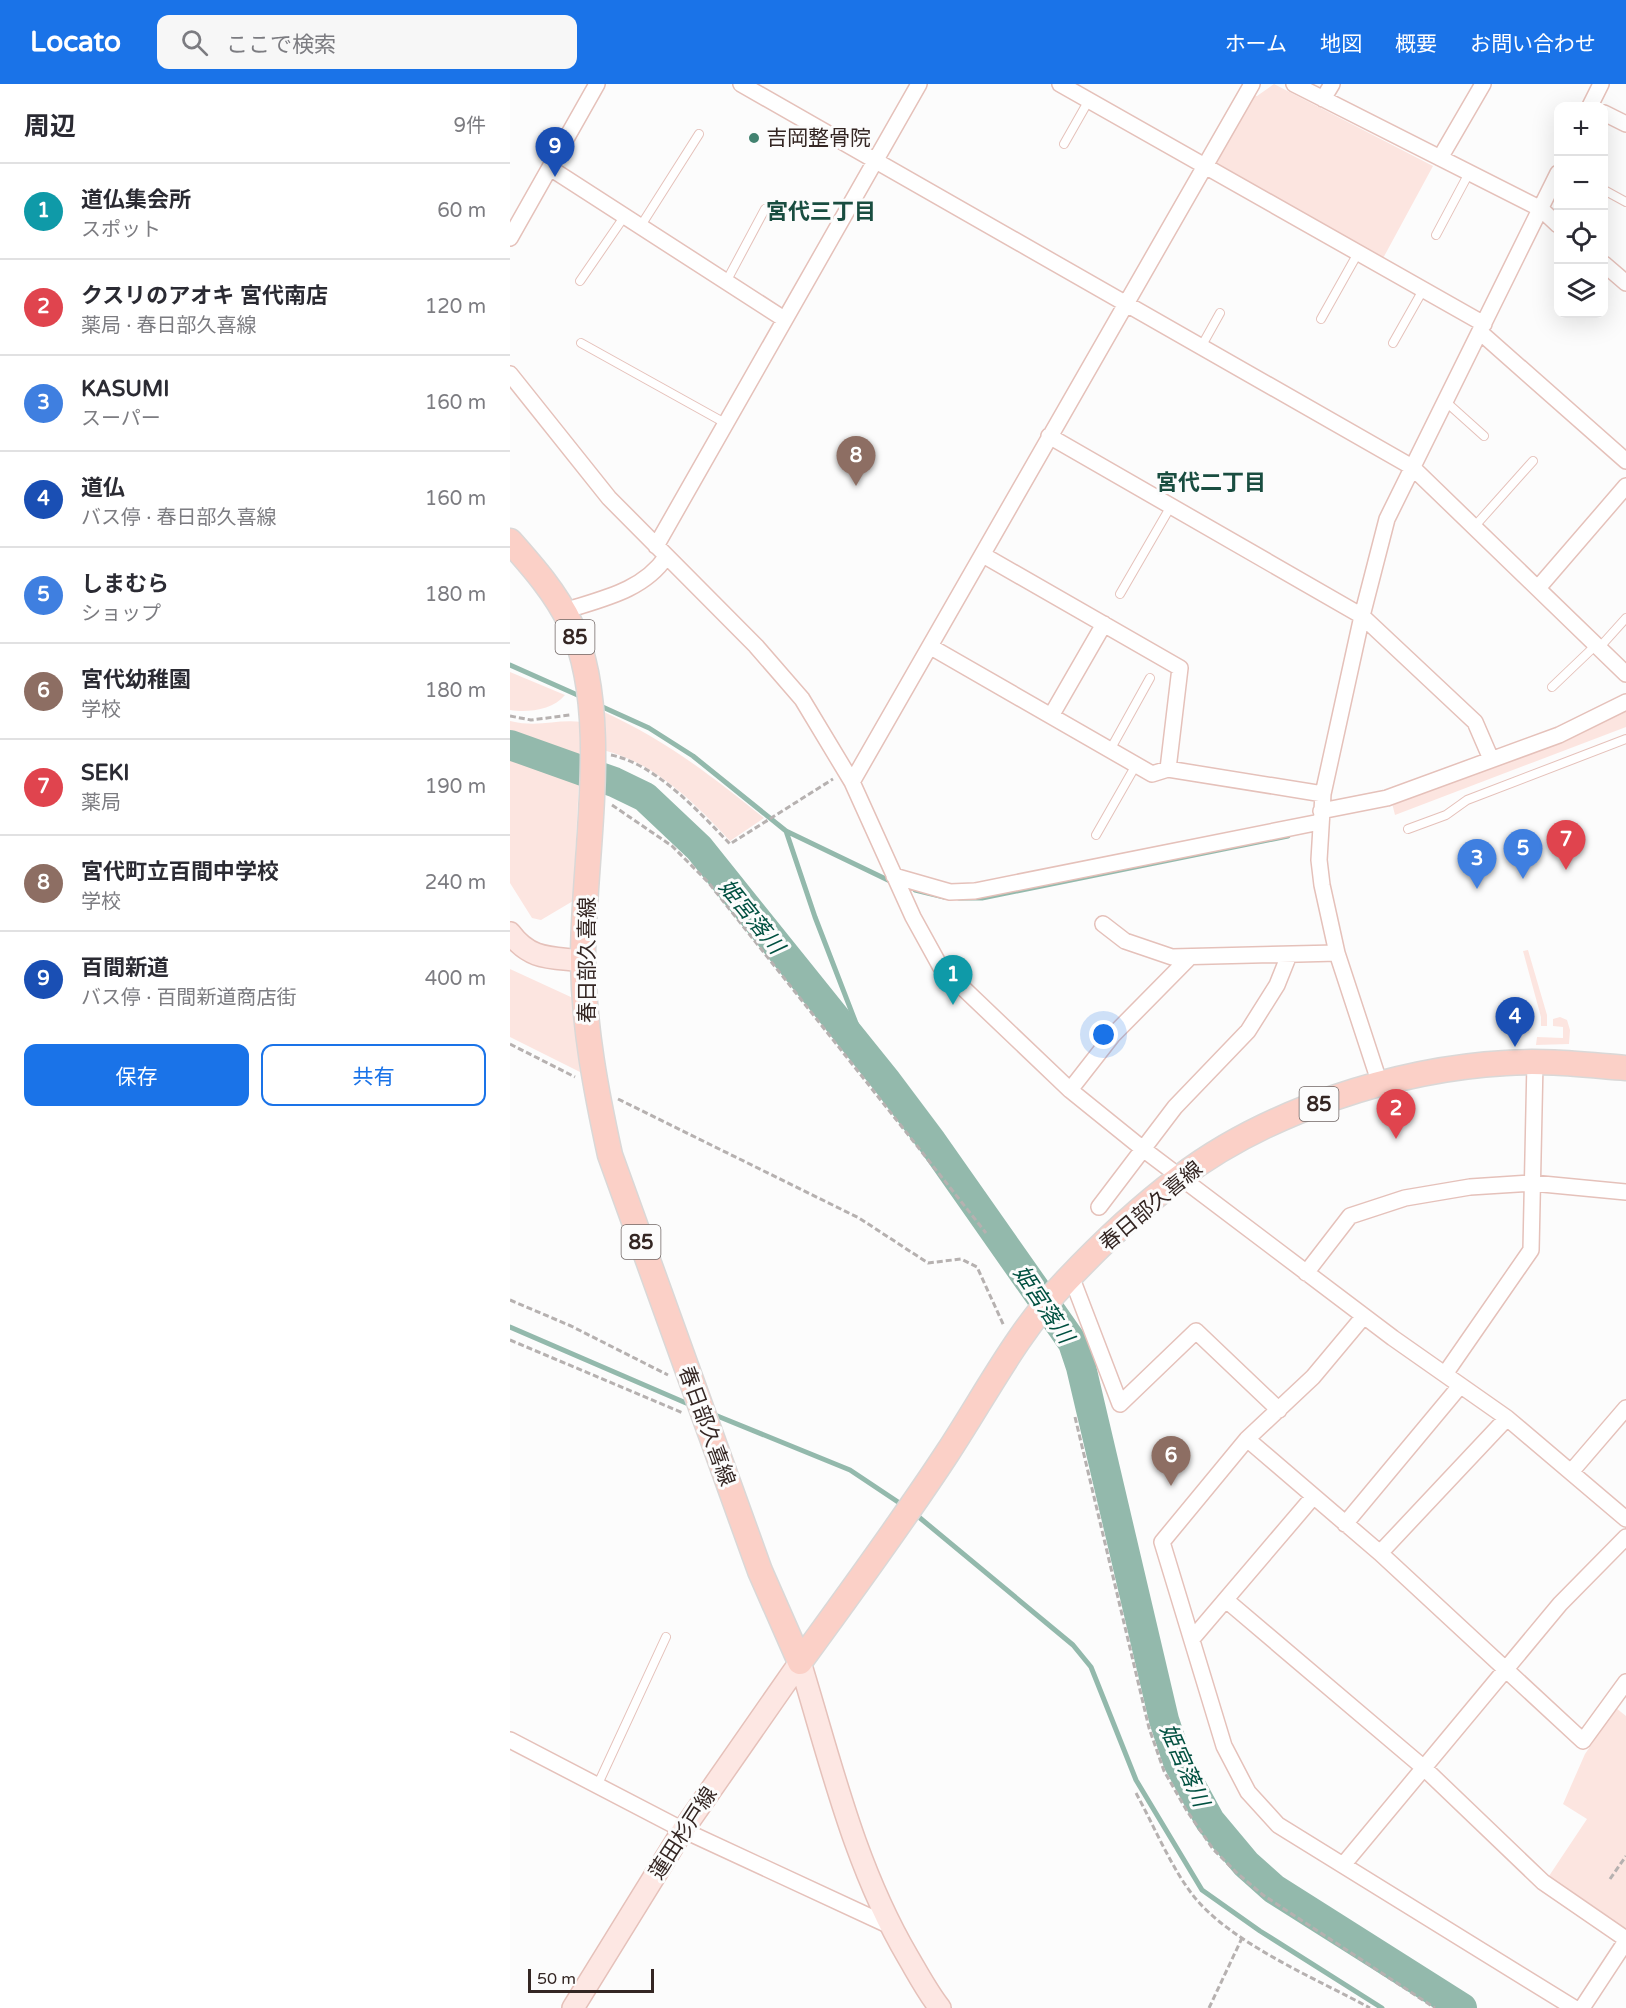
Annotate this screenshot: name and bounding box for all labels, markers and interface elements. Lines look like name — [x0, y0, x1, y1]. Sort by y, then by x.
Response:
search box — [157, 15, 577, 69]
text: Locato — [30, 25, 121, 59]
icon: search — [178, 26, 211, 59]
text: ここで検索 — [226, 32, 336, 58]
text: ホーム — [1225, 32, 1287, 57]
text: 地図 — [1320, 32, 1362, 57]
text: 概要 — [1395, 32, 1437, 57]
text: お問い合わせ — [1470, 32, 1596, 57]
map controls — [1554, 102, 1608, 318]
button: + — [1554, 102, 1608, 156]
text: 周辺 — [24, 111, 76, 142]
text: 9件 — [453, 114, 486, 138]
place label: 吉岡整骨院 — [766, 126, 871, 151]
pin: 9 — [536, 128, 574, 177]
marker: 吉岡整骨院 — [747, 131, 761, 145]
button: − — [1554, 156, 1608, 210]
text: 道仏集会所 — [81, 187, 191, 213]
text: 1 — [37, 199, 50, 223]
text: 60 m — [437, 199, 486, 223]
district label: 宮代三丁目 — [766, 199, 876, 225]
button: locate — [1554, 210, 1608, 264]
text: スポット — [81, 218, 161, 242]
button: layers — [1554, 264, 1608, 318]
text: クスリのアオキ 宮代南店 — [81, 283, 328, 309]
text: 2 — [37, 295, 50, 319]
text: 120 m — [425, 295, 486, 319]
text: 薬局 · 春日部久喜線 — [81, 314, 257, 338]
text: KASUMI — [81, 376, 169, 402]
text: 3 — [37, 391, 50, 415]
text: 160 m — [425, 391, 486, 415]
text: スーパー — [81, 407, 161, 431]
pin: 8 — [836, 436, 876, 486]
district label: 宮代二丁目 — [1156, 470, 1266, 496]
text: 道仏 — [81, 475, 125, 501]
text: 4 — [37, 487, 50, 511]
text: 160 m — [425, 487, 486, 511]
text: バス停 · 春日部久喜線 — [81, 506, 277, 530]
text: しまむら — [81, 571, 169, 597]
text: 5 — [37, 583, 50, 607]
text: 180 m — [425, 583, 486, 607]
text: ショップ — [81, 602, 161, 626]
road number: 85 — [556, 620, 594, 654]
text: 宮代幼稚園 — [81, 667, 191, 693]
text: 6 — [37, 679, 50, 703]
text: 180 m — [425, 679, 486, 703]
text: 学校 — [81, 698, 121, 722]
text: SEKI — [81, 760, 130, 786]
text: 7 — [37, 775, 50, 799]
text: 190 m — [425, 775, 486, 799]
text: 薬局 — [81, 791, 121, 815]
pin: 7 — [1546, 820, 1586, 870]
pin: 5 — [1504, 830, 1542, 879]
pin: 3 — [1458, 840, 1496, 889]
text: 宮代町立百間中学校 — [81, 859, 279, 885]
text: 8 — [37, 871, 50, 895]
text: 240 m — [425, 871, 486, 895]
water label: 姫宮落川 — [713, 874, 790, 961]
text: 学校 — [81, 890, 121, 914]
street label: 春日部久喜線 — [575, 897, 600, 1023]
text: 百間新道 — [81, 955, 169, 981]
pin: 1 — [934, 956, 972, 1005]
text: 9 — [37, 967, 50, 991]
text: 400 m — [425, 967, 486, 991]
text: バス停 · 百間新道商店街 — [81, 986, 297, 1010]
pin: 4 — [1496, 998, 1534, 1047]
your location — [1089, 1020, 1118, 1049]
button: 保存 — [24, 1044, 249, 1106]
button: 共有 — [261, 1044, 486, 1106]
road number: 85 — [1300, 1087, 1338, 1121]
pin: 2 — [1376, 1090, 1416, 1139]
street label: 春日部久喜線 — [1095, 1156, 1208, 1256]
road number: 85 — [622, 1225, 660, 1259]
water label: 姫宮落川 — [1008, 1261, 1080, 1350]
street label: 春日部久喜線 — [673, 1363, 740, 1490]
pin: 6 — [1152, 1436, 1190, 1486]
water label: 姫宮落川 — [1154, 1720, 1215, 1813]
street label: 蓮田杉戸線 — [644, 1782, 722, 1884]
scale bar — [528, 1966, 654, 1994]
text: 50 m — [537, 1969, 576, 1989]

